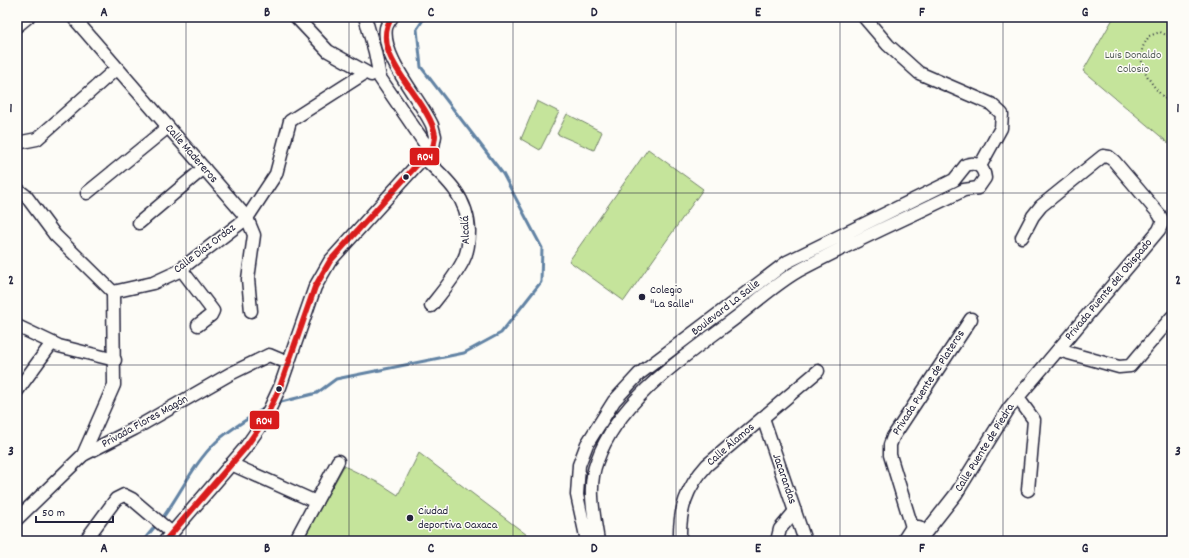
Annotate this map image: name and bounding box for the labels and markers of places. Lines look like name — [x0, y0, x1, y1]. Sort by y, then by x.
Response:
unlabelled marker — [401, 172, 411, 182]
place label: Colegio "La Salle" — [650, 282, 694, 313]
marker: Colegio "La Salle" — [637, 292, 647, 302]
unlabelled marker — [274, 384, 284, 394]
place label: Ciudad deportiva Oaxaca — [418, 503, 498, 534]
marker: Ciudad deportiva Oaxaca — [405, 513, 415, 523]

